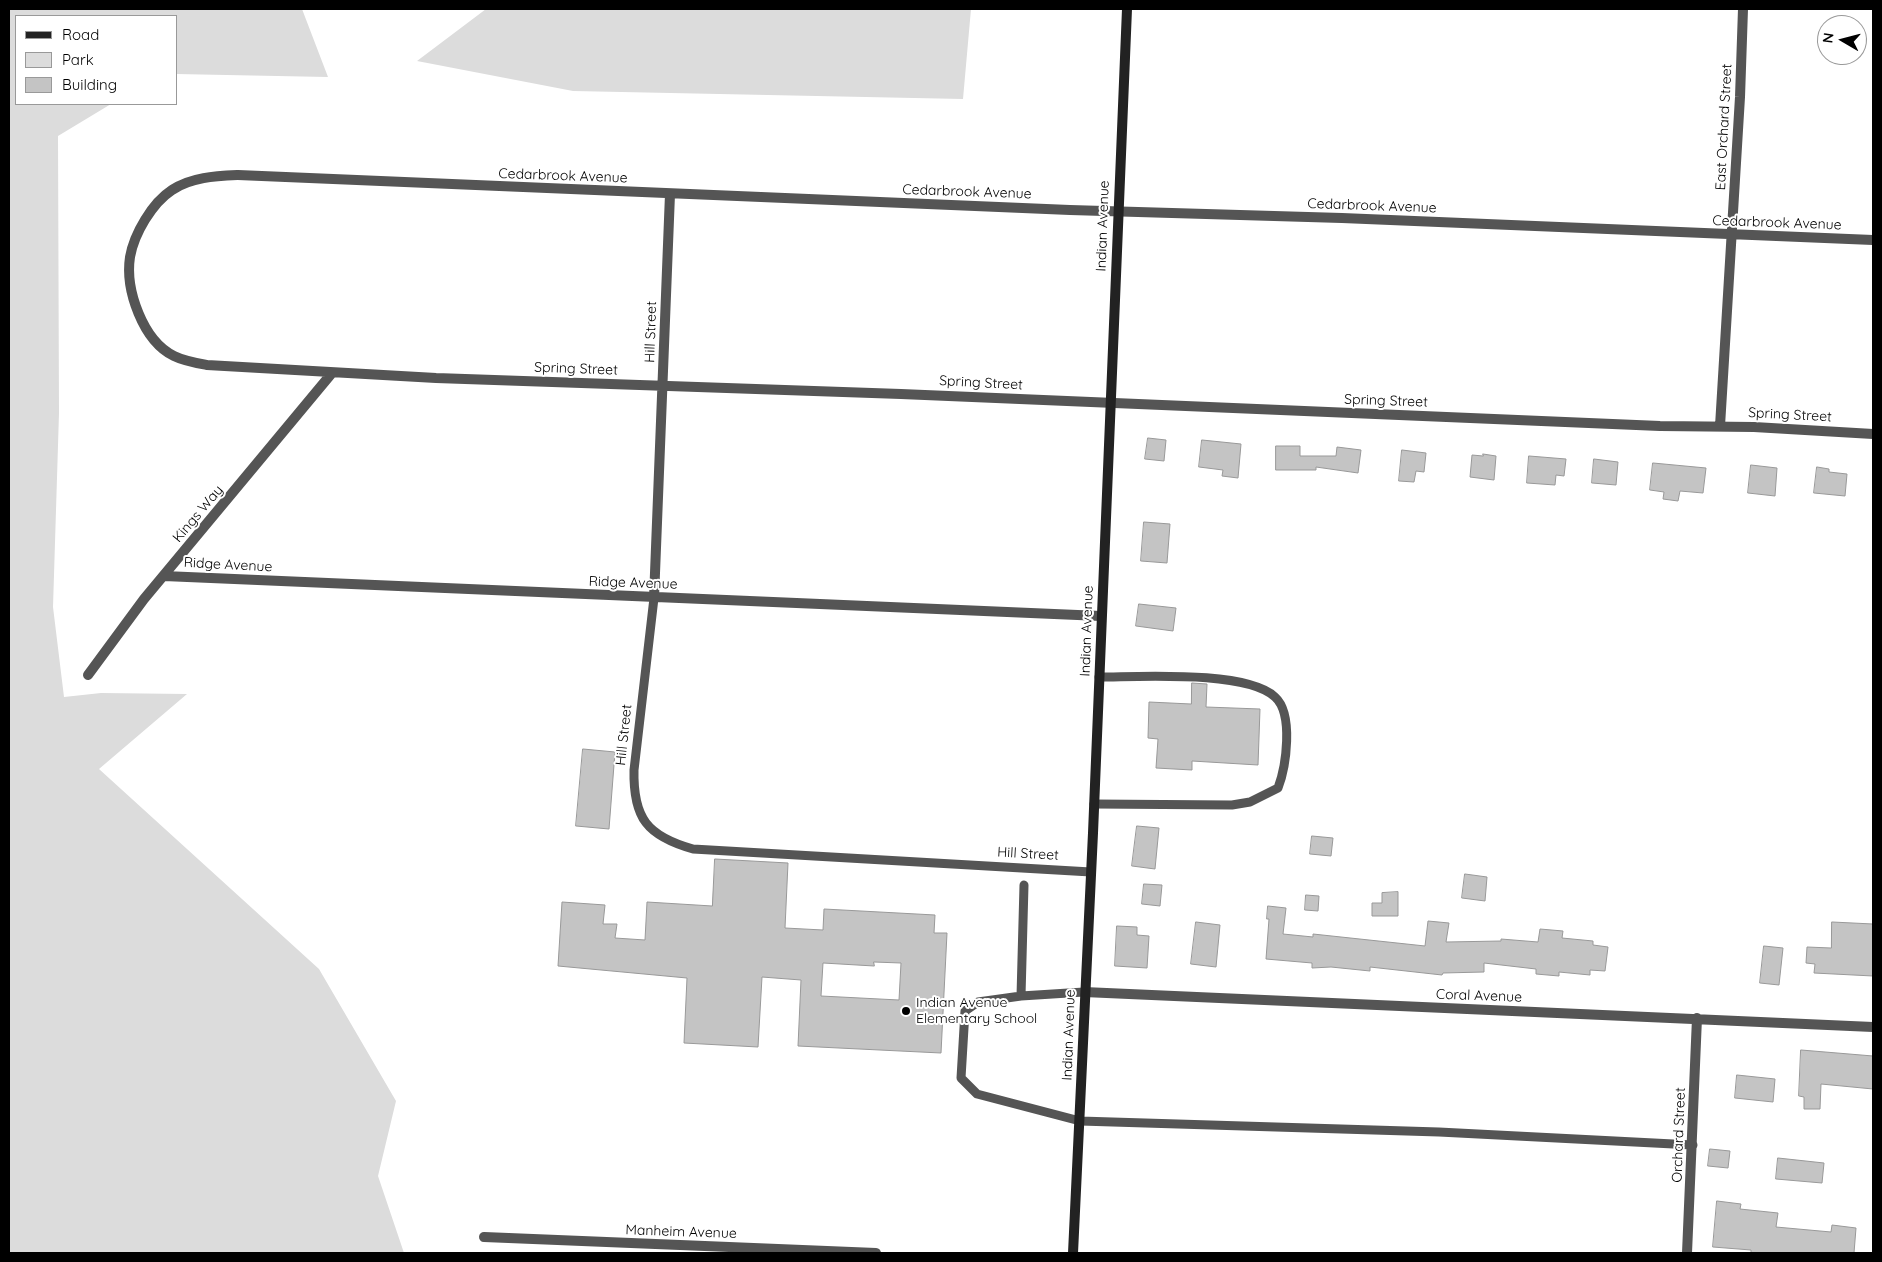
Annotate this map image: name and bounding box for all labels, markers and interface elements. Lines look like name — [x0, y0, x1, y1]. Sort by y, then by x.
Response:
legend — [15, 15, 178, 105]
north arrow — [1817, 15, 1867, 65]
text: Road — [62, 25, 99, 44]
text: N — [1819, 32, 1838, 44]
text: Park — [62, 50, 94, 69]
street label: East Orchard Street — [1712, 63, 1736, 191]
text: Building — [62, 75, 117, 94]
street label: Cedarbrook Avenue — [498, 165, 628, 187]
street label: Indian Avenue — [1093, 180, 1113, 272]
street label: Cedarbrook Avenue — [902, 181, 1032, 203]
street label: Cedarbrook Avenue — [1307, 195, 1437, 217]
street label: Cedarbrook Avenue — [1712, 212, 1842, 234]
street label: Hill Street — [642, 301, 660, 363]
street label: Spring Street — [534, 359, 618, 379]
street label: Spring Street — [939, 372, 1023, 394]
street label: Spring Street — [1344, 391, 1428, 411]
street label: Spring Street — [1748, 404, 1832, 426]
street label: Kings Way — [169, 482, 227, 546]
street label: Ridge Avenue — [183, 554, 273, 576]
street label: Ridge Avenue — [588, 573, 678, 593]
street label: Indian Avenue — [1077, 585, 1097, 677]
street label: Hill Street — [612, 703, 636, 767]
street label: Hill Street — [997, 844, 1059, 864]
street label: Coral Avenue — [1436, 986, 1522, 1006]
street label: Indian Avenue — [1059, 989, 1079, 1081]
place label: Indian Avenue Elementary School — [916, 995, 1037, 1028]
marker: Indian Avenue Elementary School — [900, 1005, 912, 1017]
street label: Orchard Street — [1669, 1087, 1689, 1183]
street label: Manheim Avenue — [625, 1222, 737, 1242]

